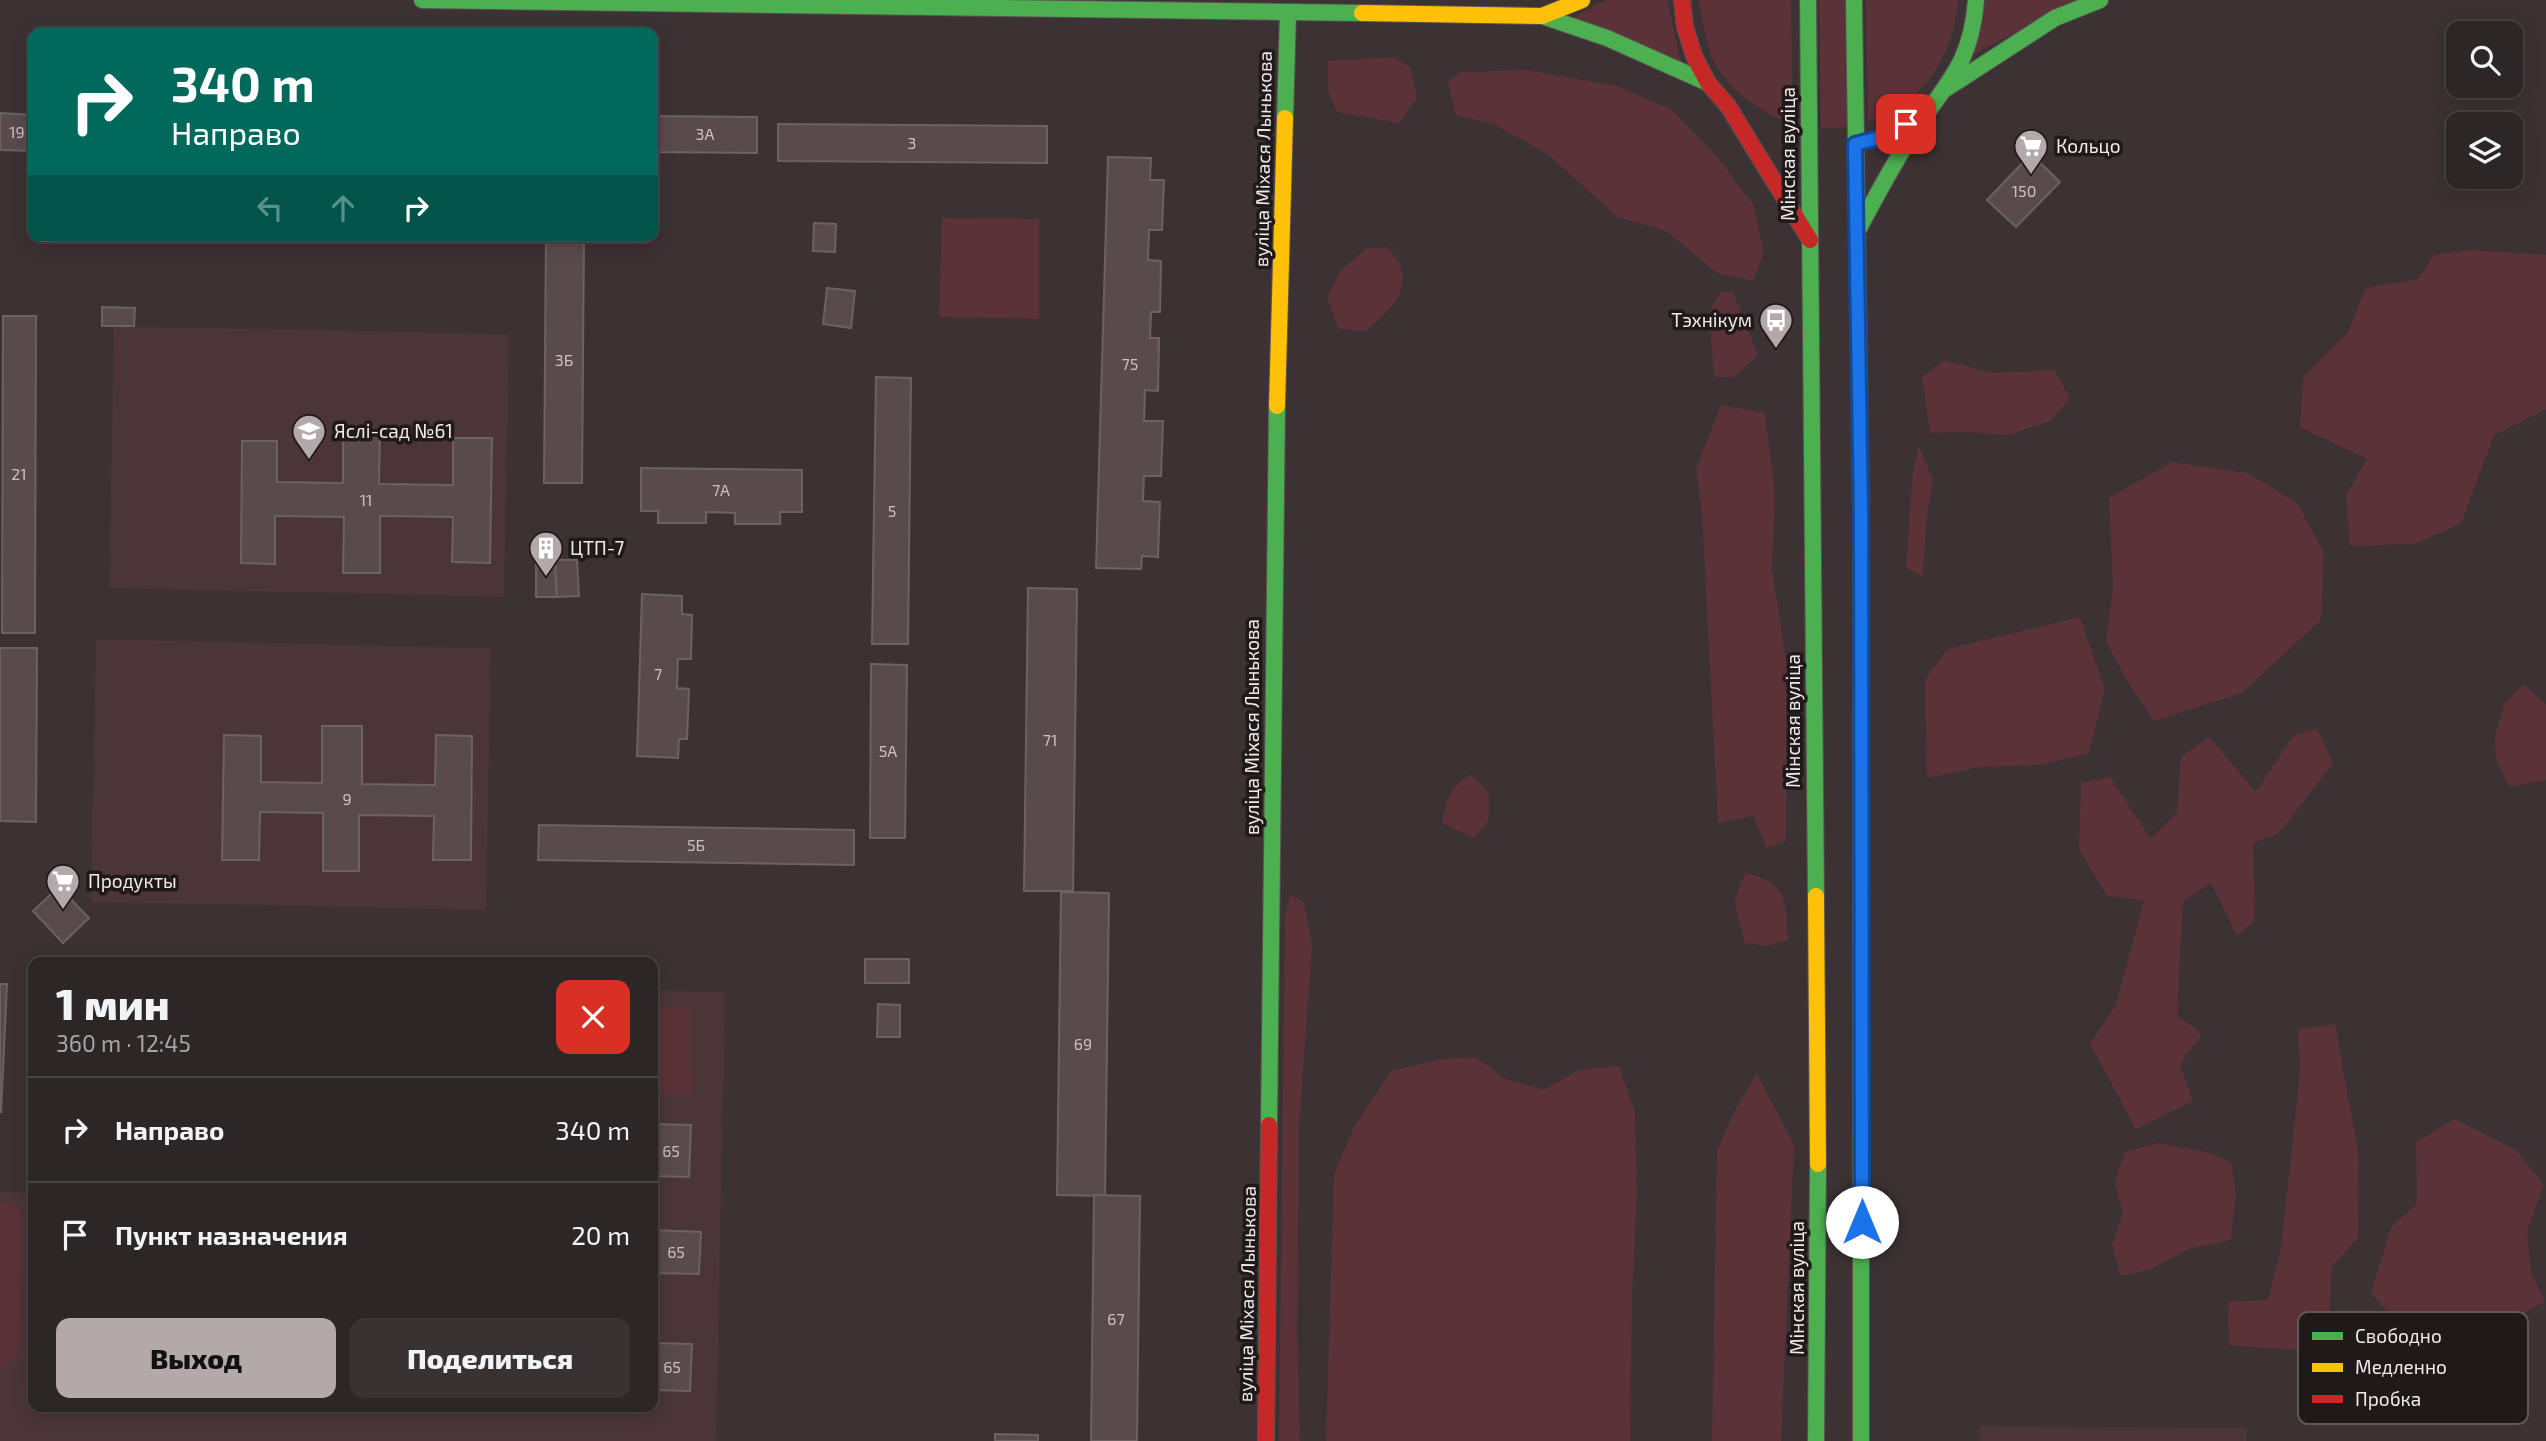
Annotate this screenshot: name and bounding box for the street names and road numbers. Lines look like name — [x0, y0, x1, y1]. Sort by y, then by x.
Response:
street label: вуліца Міхася Лынькова — [1249, 51, 1277, 267]
street label: Мінская вуліца — [1776, 87, 1800, 221]
street label: вуліца Міхася Лынькова — [1240, 619, 1264, 835]
street label: Мінская вуліца — [1781, 654, 1805, 788]
street label: вуліца Міхася Лынькова — [1233, 1186, 1261, 1402]
street label: Мінская вуліца — [1785, 1221, 1809, 1355]

